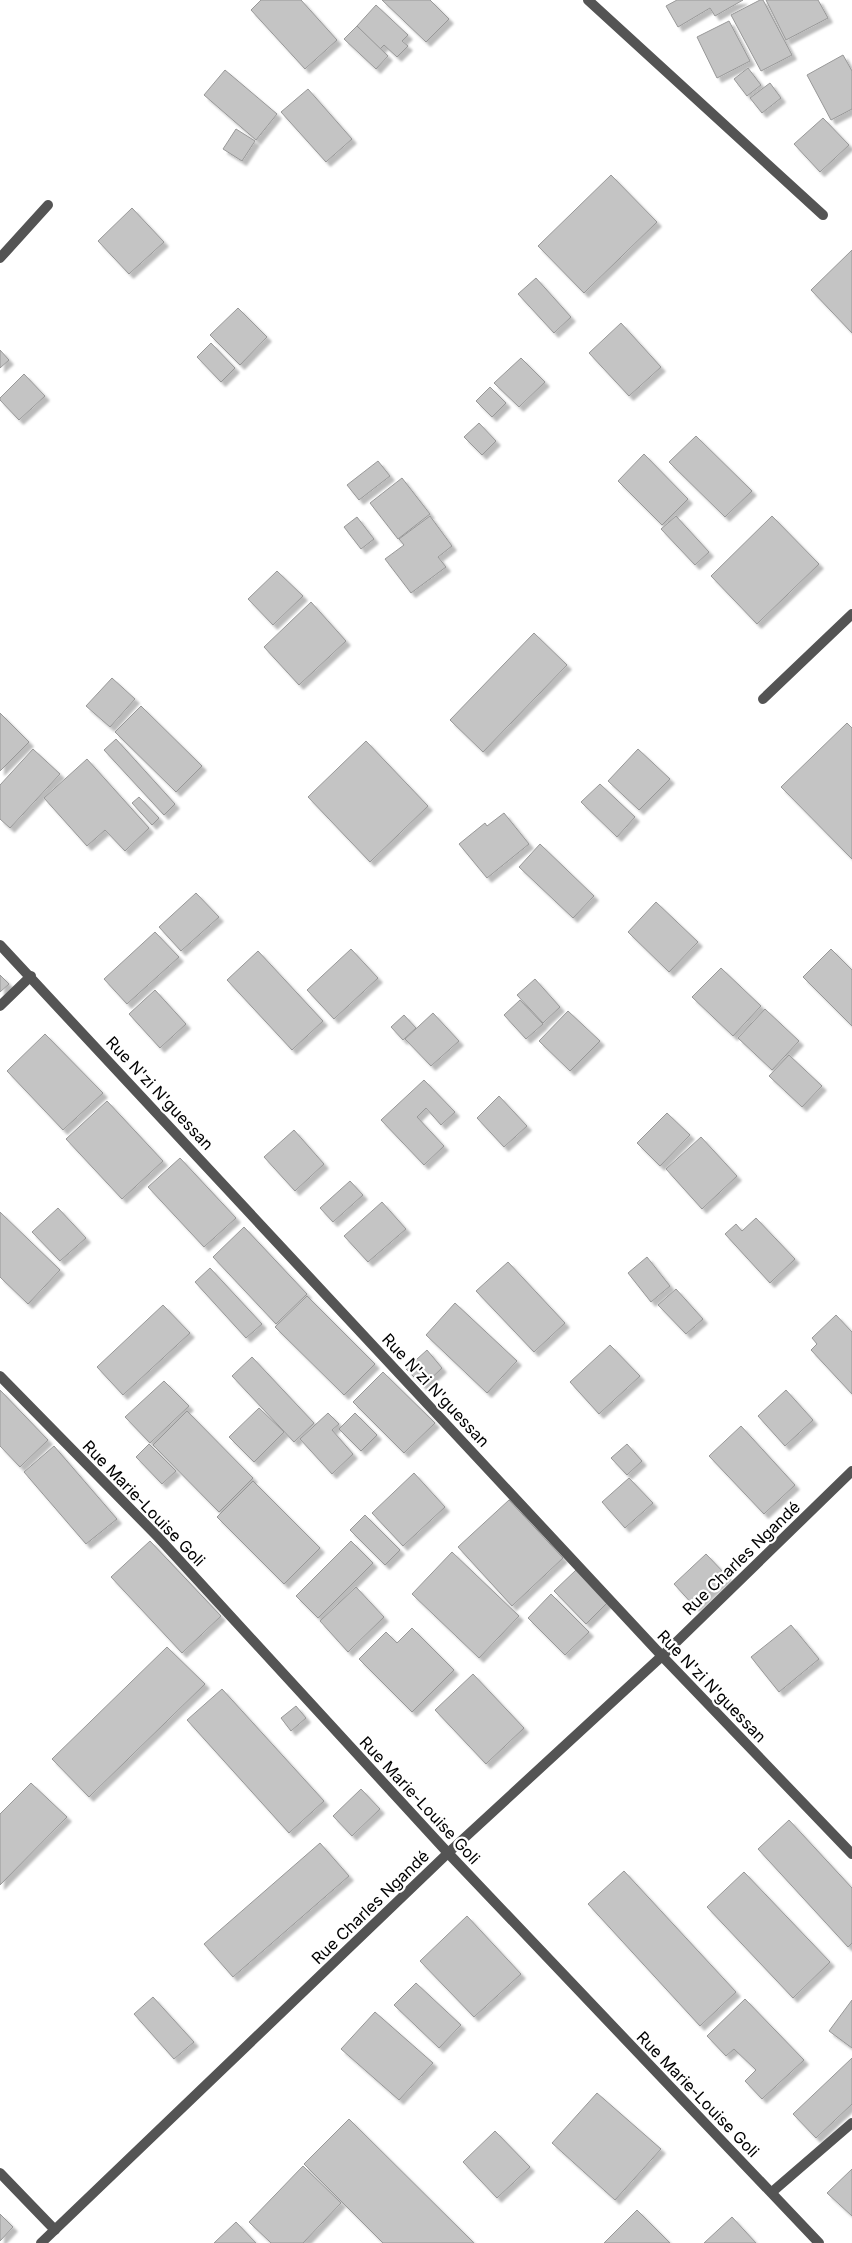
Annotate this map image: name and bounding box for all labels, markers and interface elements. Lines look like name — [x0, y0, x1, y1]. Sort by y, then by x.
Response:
street label: Rue N'zi N'guessan — [102, 1032, 218, 1154]
street label: Rue N'zi N'guessan — [378, 1329, 494, 1451]
street label: Rue Marie-Louise Goli — [79, 1436, 209, 1570]
street label: Rue Charles Ngandé — [678, 1497, 804, 1619]
street label: Rue N'zi N'guessan — [653, 1626, 771, 1746]
street label: Rue Marie-Louise Goli — [356, 1732, 484, 1868]
street label: Rue Charles Ngandé — [307, 1846, 433, 1968]
street label: Rue Marie-Louise Goli — [633, 2027, 763, 2161]

